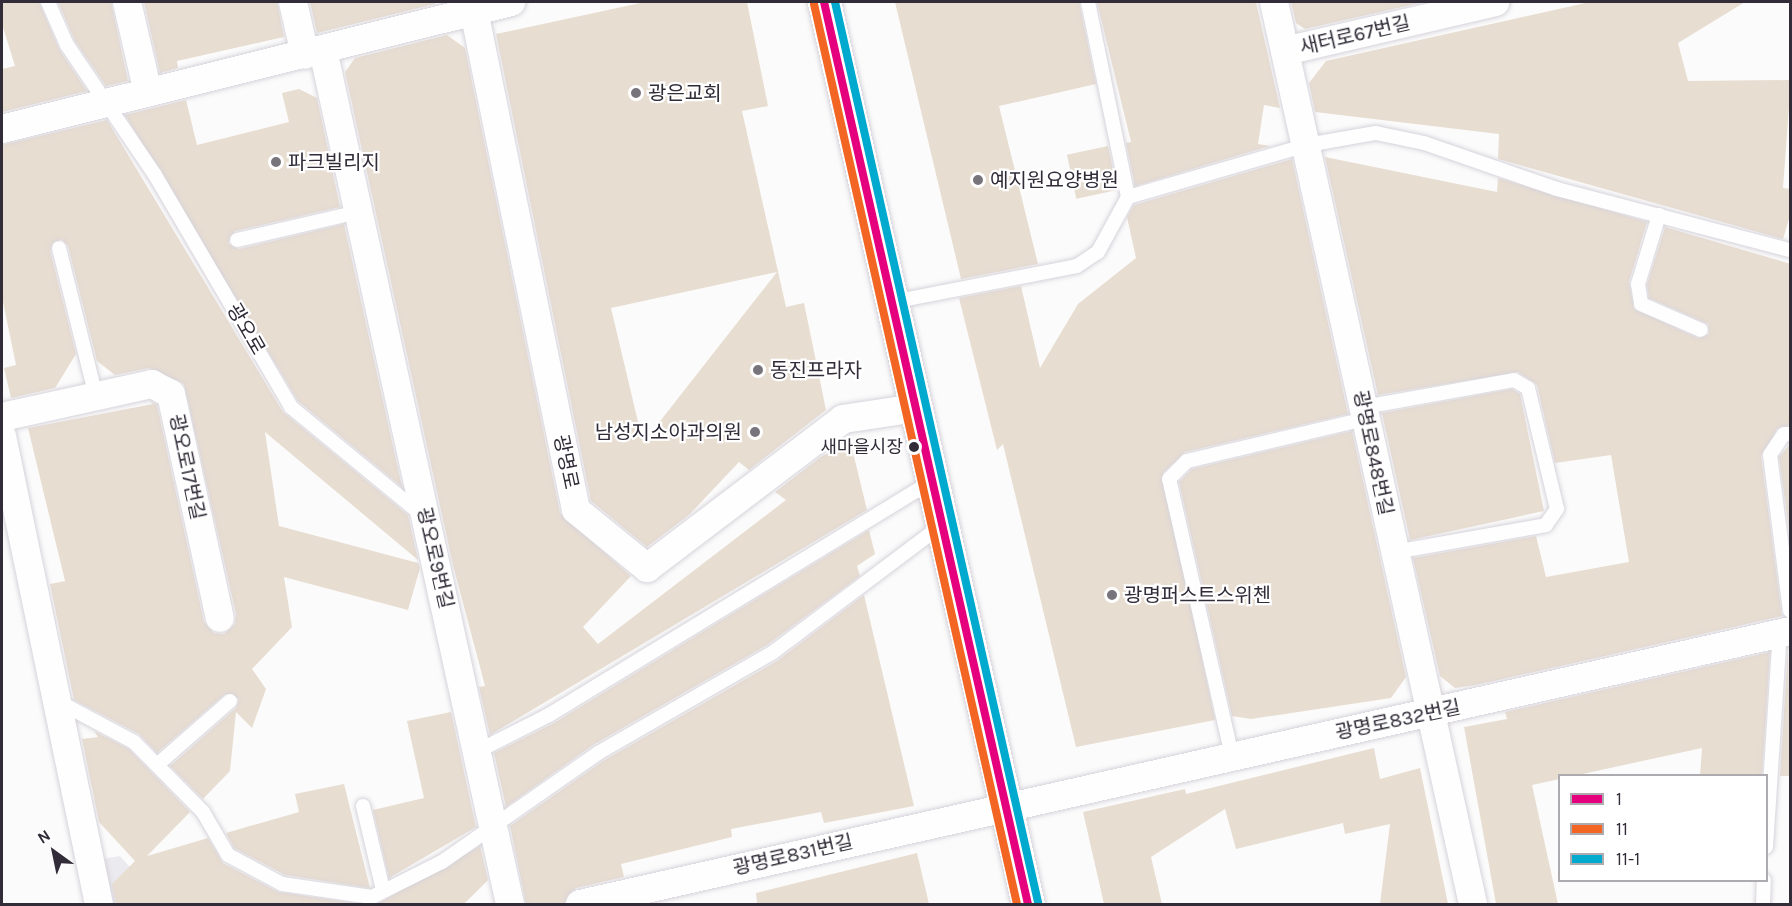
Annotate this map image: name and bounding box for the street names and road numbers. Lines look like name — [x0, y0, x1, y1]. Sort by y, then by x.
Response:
street label: 새터로67번길 — [1297, 11, 1413, 59]
street label: 광오로 — [222, 299, 270, 359]
street label: 광명로848번길 — [1348, 388, 1398, 518]
street label: 광오로17번길 — [164, 412, 210, 522]
street label: 광명로 — [549, 433, 583, 491]
street label: 광오로9번길 — [412, 505, 458, 611]
street label: 광명로832번길 — [1333, 695, 1463, 745]
street label: 광명로831번길 — [731, 830, 855, 880]

